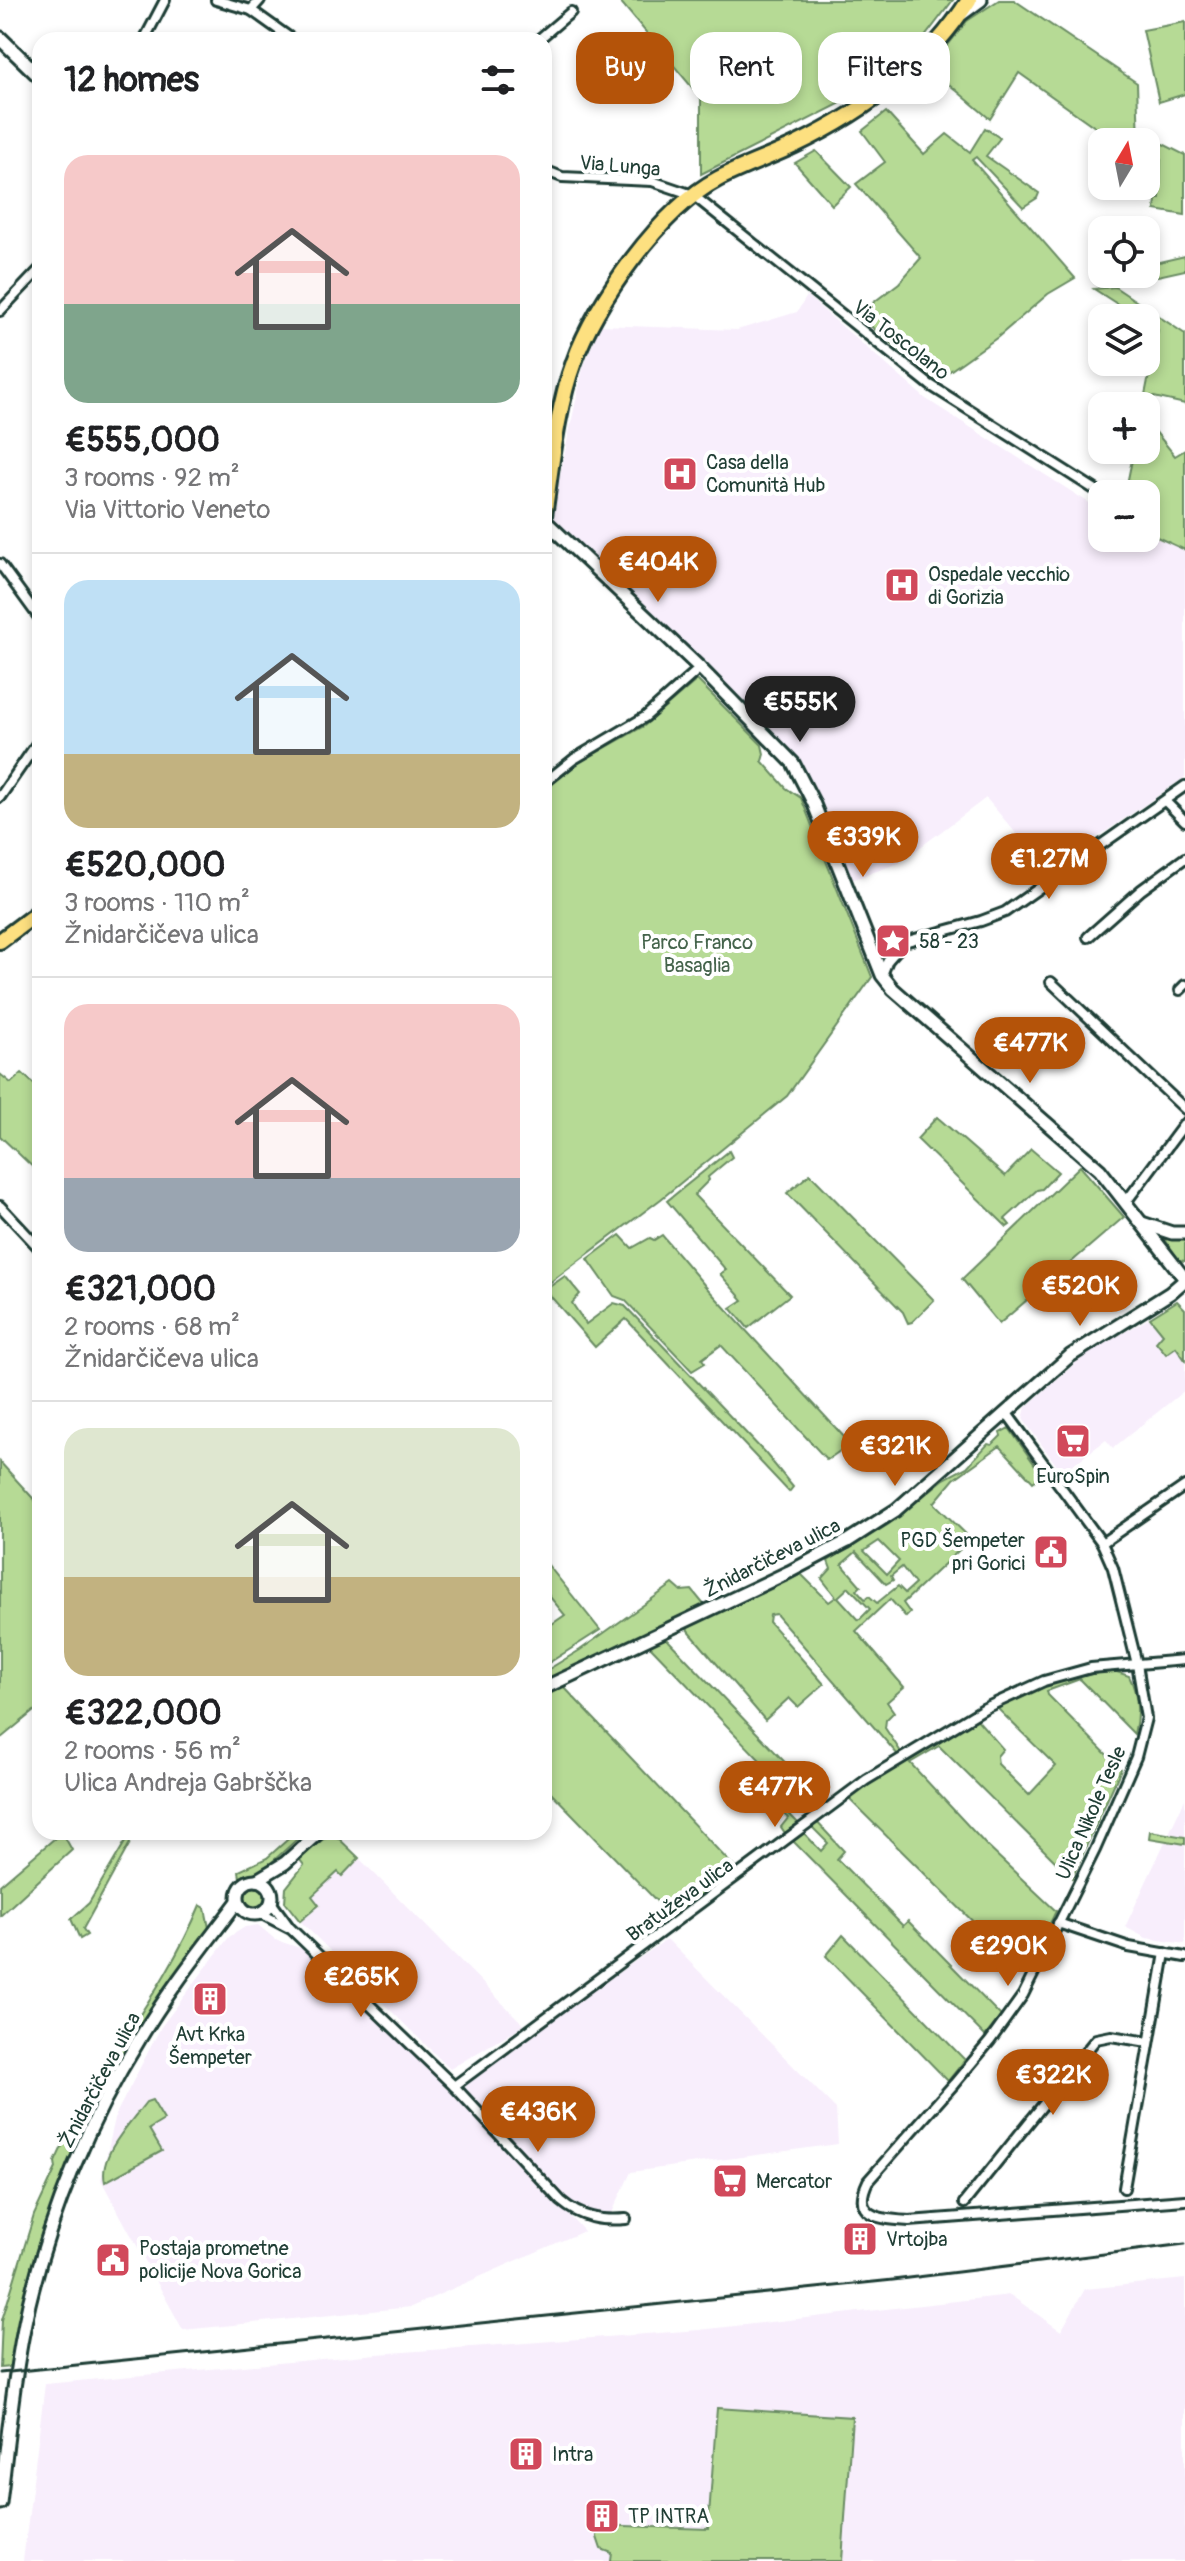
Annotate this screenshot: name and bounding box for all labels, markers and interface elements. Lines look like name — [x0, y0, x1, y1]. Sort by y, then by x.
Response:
chip: Buy — [576, 32, 674, 104]
chip: Rent — [690, 32, 802, 104]
chip: Filters — [818, 32, 950, 104]
icon: filters — [476, 58, 520, 102]
text: 12 homes — [64, 59, 199, 102]
north arrow — [1088, 128, 1160, 200]
map controls — [1088, 128, 1160, 552]
street label: Via Lunga — [578, 150, 662, 182]
icon: home — [220, 207, 364, 351]
button: locate — [1088, 216, 1160, 288]
street label: Via Toscolano — [848, 294, 955, 386]
button: layers — [1088, 304, 1160, 376]
button: + — [1088, 392, 1160, 464]
text: €555,000 — [64, 419, 220, 462]
place label: Casa della Comunità Hub — [706, 450, 825, 498]
hospital icon: Casa della Comunità Hub — [661, 455, 699, 493]
text: 3 rooms · 92 m² — [64, 462, 240, 494]
button: − — [1088, 480, 1160, 552]
text: Via Vittorio Veneto — [64, 494, 270, 526]
pin: €404K — [602, 536, 714, 604]
text: €404K — [618, 546, 698, 578]
place label: Ospedale vecchio di Gorizia — [928, 562, 1070, 610]
hospital icon: Ospedale vecchio di Gorizia — [883, 566, 921, 604]
icon: home — [220, 632, 364, 776]
pin: €555K — [744, 676, 856, 744]
text: €555K — [762, 686, 838, 718]
pin: €339K — [807, 811, 919, 879]
text: €339K — [825, 821, 901, 853]
pin: €1.27M — [984, 833, 1114, 901]
text: €1.27M — [1009, 843, 1089, 875]
text: €520,000 — [64, 844, 225, 887]
text: 3 rooms · 110 m² — [64, 887, 250, 919]
text: Žnidarčičeva ulica — [64, 919, 259, 951]
place icon: 58 - 23 — [874, 922, 912, 960]
place label: 58 - 23 — [919, 929, 979, 954]
park label: Parco Franco Basaglia — [641, 930, 753, 978]
pin: €477K — [974, 1017, 1086, 1085]
text: €477K — [992, 1027, 1068, 1059]
icon: home — [220, 1056, 364, 1200]
pin: €520K — [1024, 1260, 1136, 1328]
text: €321,000 — [64, 1268, 216, 1311]
text: €520K — [1040, 1270, 1120, 1302]
text: 2 rooms · 68 m² — [64, 1311, 240, 1343]
text: Žnidarčičeva ulica — [64, 1343, 259, 1375]
pin: €321K — [839, 1420, 951, 1488]
supermarket icon: EuroSpin — [1054, 1422, 1092, 1460]
text: €321K — [859, 1430, 931, 1462]
place label: EuroSpin — [1036, 1464, 1110, 1489]
icon: home — [220, 1480, 364, 1624]
street label: Žnidarčičeva ulica — [700, 1513, 844, 1603]
place label: PGD Šempeter pri Gorici — [900, 1527, 1025, 1576]
public building icon: PGD Šempeter pri Gorici — [1032, 1533, 1070, 1571]
text: €322,000 — [64, 1692, 222, 1735]
text: 2 rooms · 56 m² — [64, 1735, 241, 1767]
street label: Ulica Nikole Tesle — [1050, 1742, 1132, 1884]
pin: €477K — [719, 1761, 831, 1829]
text: Ulica Andreja Gabrščka — [64, 1767, 312, 1799]
text: €477K — [737, 1771, 813, 1803]
street label: Bratuževa ulica — [622, 1853, 738, 1947]
pin: €290K — [952, 1920, 1064, 1988]
text: €290K — [969, 1930, 1047, 1962]
pin: €265K — [305, 1951, 417, 2019]
text: €265K — [323, 1961, 399, 1993]
building icon: Avt Krka Šempeter — [191, 1980, 229, 2018]
street label: Žnidarčičeva ulica — [54, 2008, 146, 2152]
place label: Avt Krka Šempeter — [168, 2022, 252, 2070]
pin: €322K — [997, 2049, 1109, 2117]
text: €322K — [1015, 2059, 1091, 2091]
pin: €436K — [482, 2086, 594, 2154]
text: €436K — [499, 2096, 577, 2128]
supermarket icon: Mercator — [711, 2162, 749, 2200]
place label: Mercator — [756, 2169, 832, 2194]
building icon: Vrtojba — [841, 2220, 879, 2258]
place label: Vrtojba — [886, 2227, 948, 2252]
place label: Postaja prometne policije Nova Gorica — [139, 2236, 301, 2284]
public building icon: Postaja prometne policije Nova Gorica — [94, 2241, 132, 2279]
building icon: Intra — [507, 2435, 545, 2473]
place label: Intra — [552, 2442, 593, 2467]
building icon: TP INTRA — [583, 2497, 621, 2535]
place label: TP INTRA — [628, 2504, 709, 2529]

